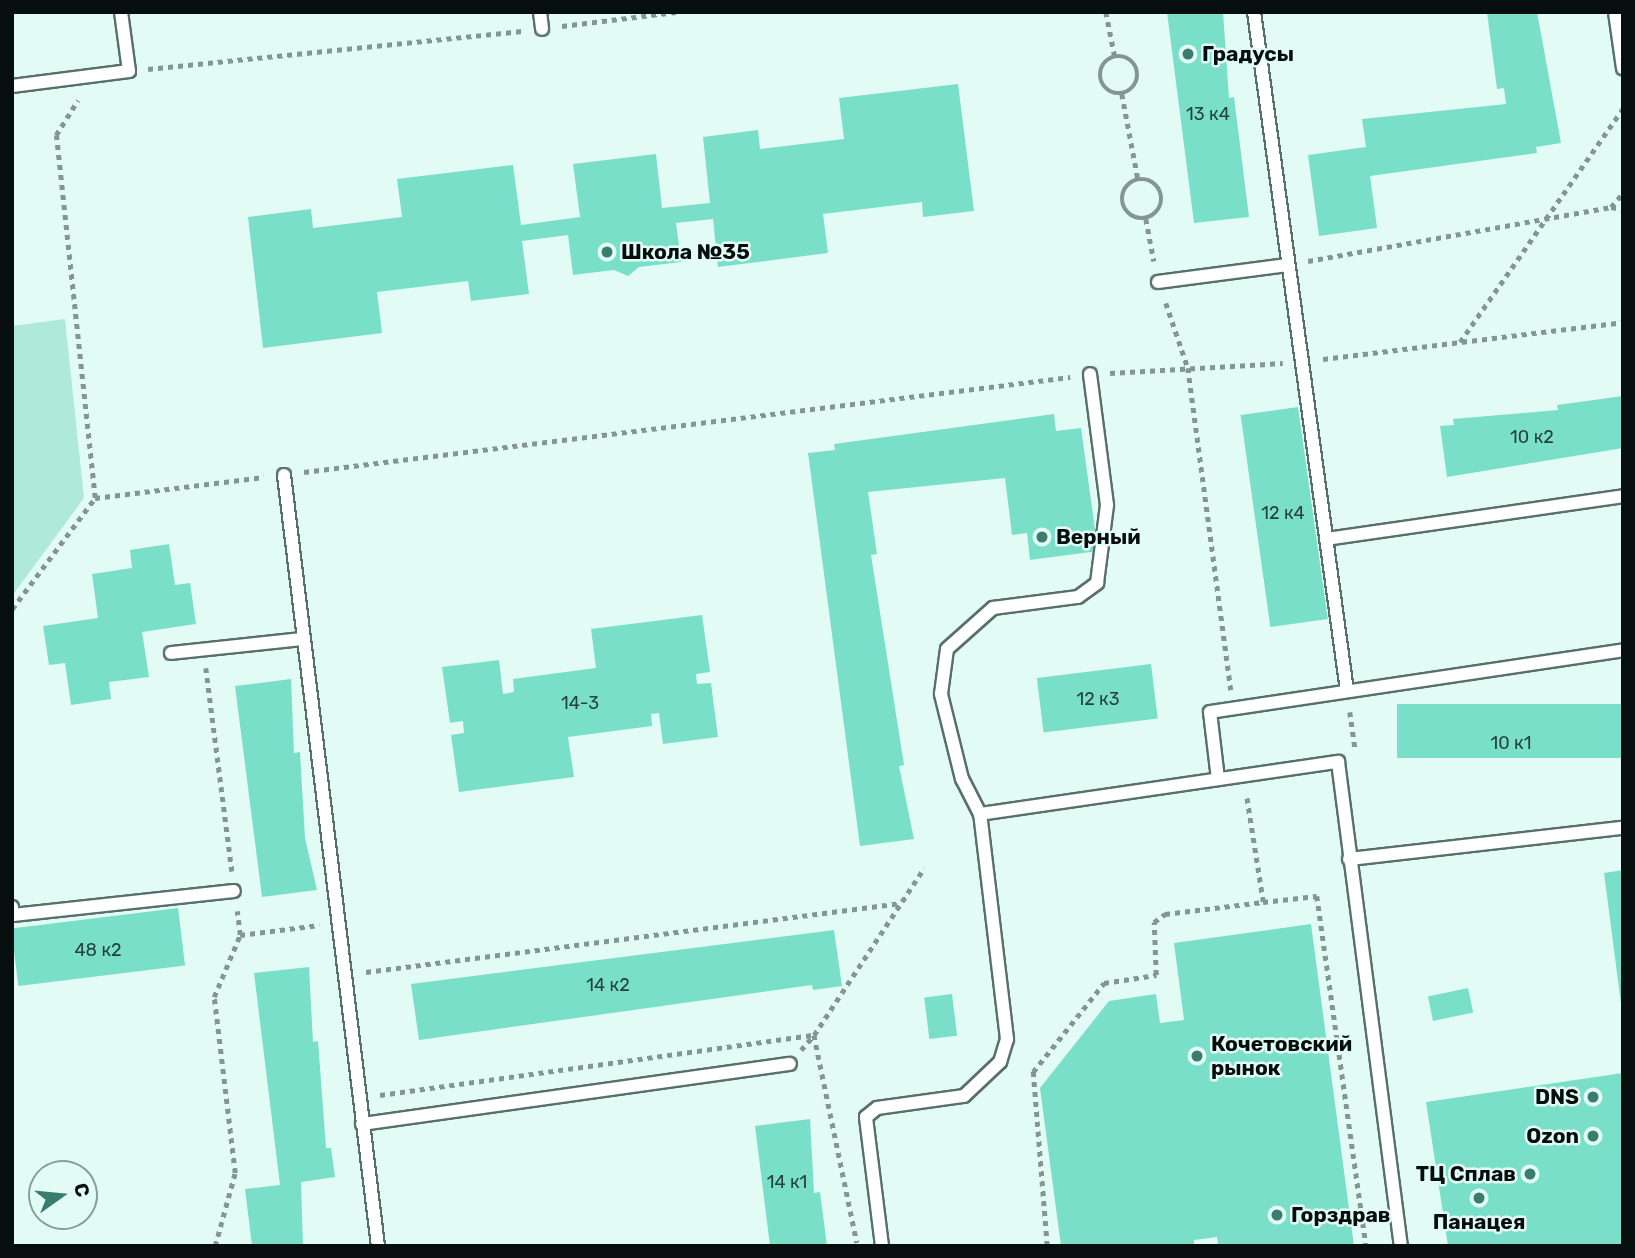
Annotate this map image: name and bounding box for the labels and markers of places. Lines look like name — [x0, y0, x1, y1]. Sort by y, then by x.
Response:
place label: Градусы — [1202, 41, 1294, 67]
marker: Градусы — [1180, 46, 1196, 62]
place label: Школа №35 — [621, 239, 750, 265]
marker: Школа №35 — [599, 244, 615, 260]
place label: Верный — [1056, 524, 1141, 550]
marker: Верный — [1034, 529, 1050, 545]
place label: Кочетовский рынок — [1211, 1031, 1352, 1081]
marker: Кочетовский рынок — [1189, 1048, 1205, 1064]
place label: DNS — [1535, 1084, 1579, 1110]
marker: DNS — [1585, 1089, 1601, 1105]
place label: Ozon — [1526, 1123, 1579, 1149]
marker: Ozon — [1585, 1128, 1601, 1144]
place label: ТЦ Сплав — [1416, 1161, 1516, 1187]
marker: ТЦ Сплав — [1522, 1166, 1538, 1182]
marker: Панацея — [1471, 1190, 1487, 1206]
place label: Горздрав — [1291, 1202, 1391, 1228]
marker: Горздрав — [1269, 1207, 1285, 1223]
place label: Панацея — [1433, 1209, 1525, 1235]

